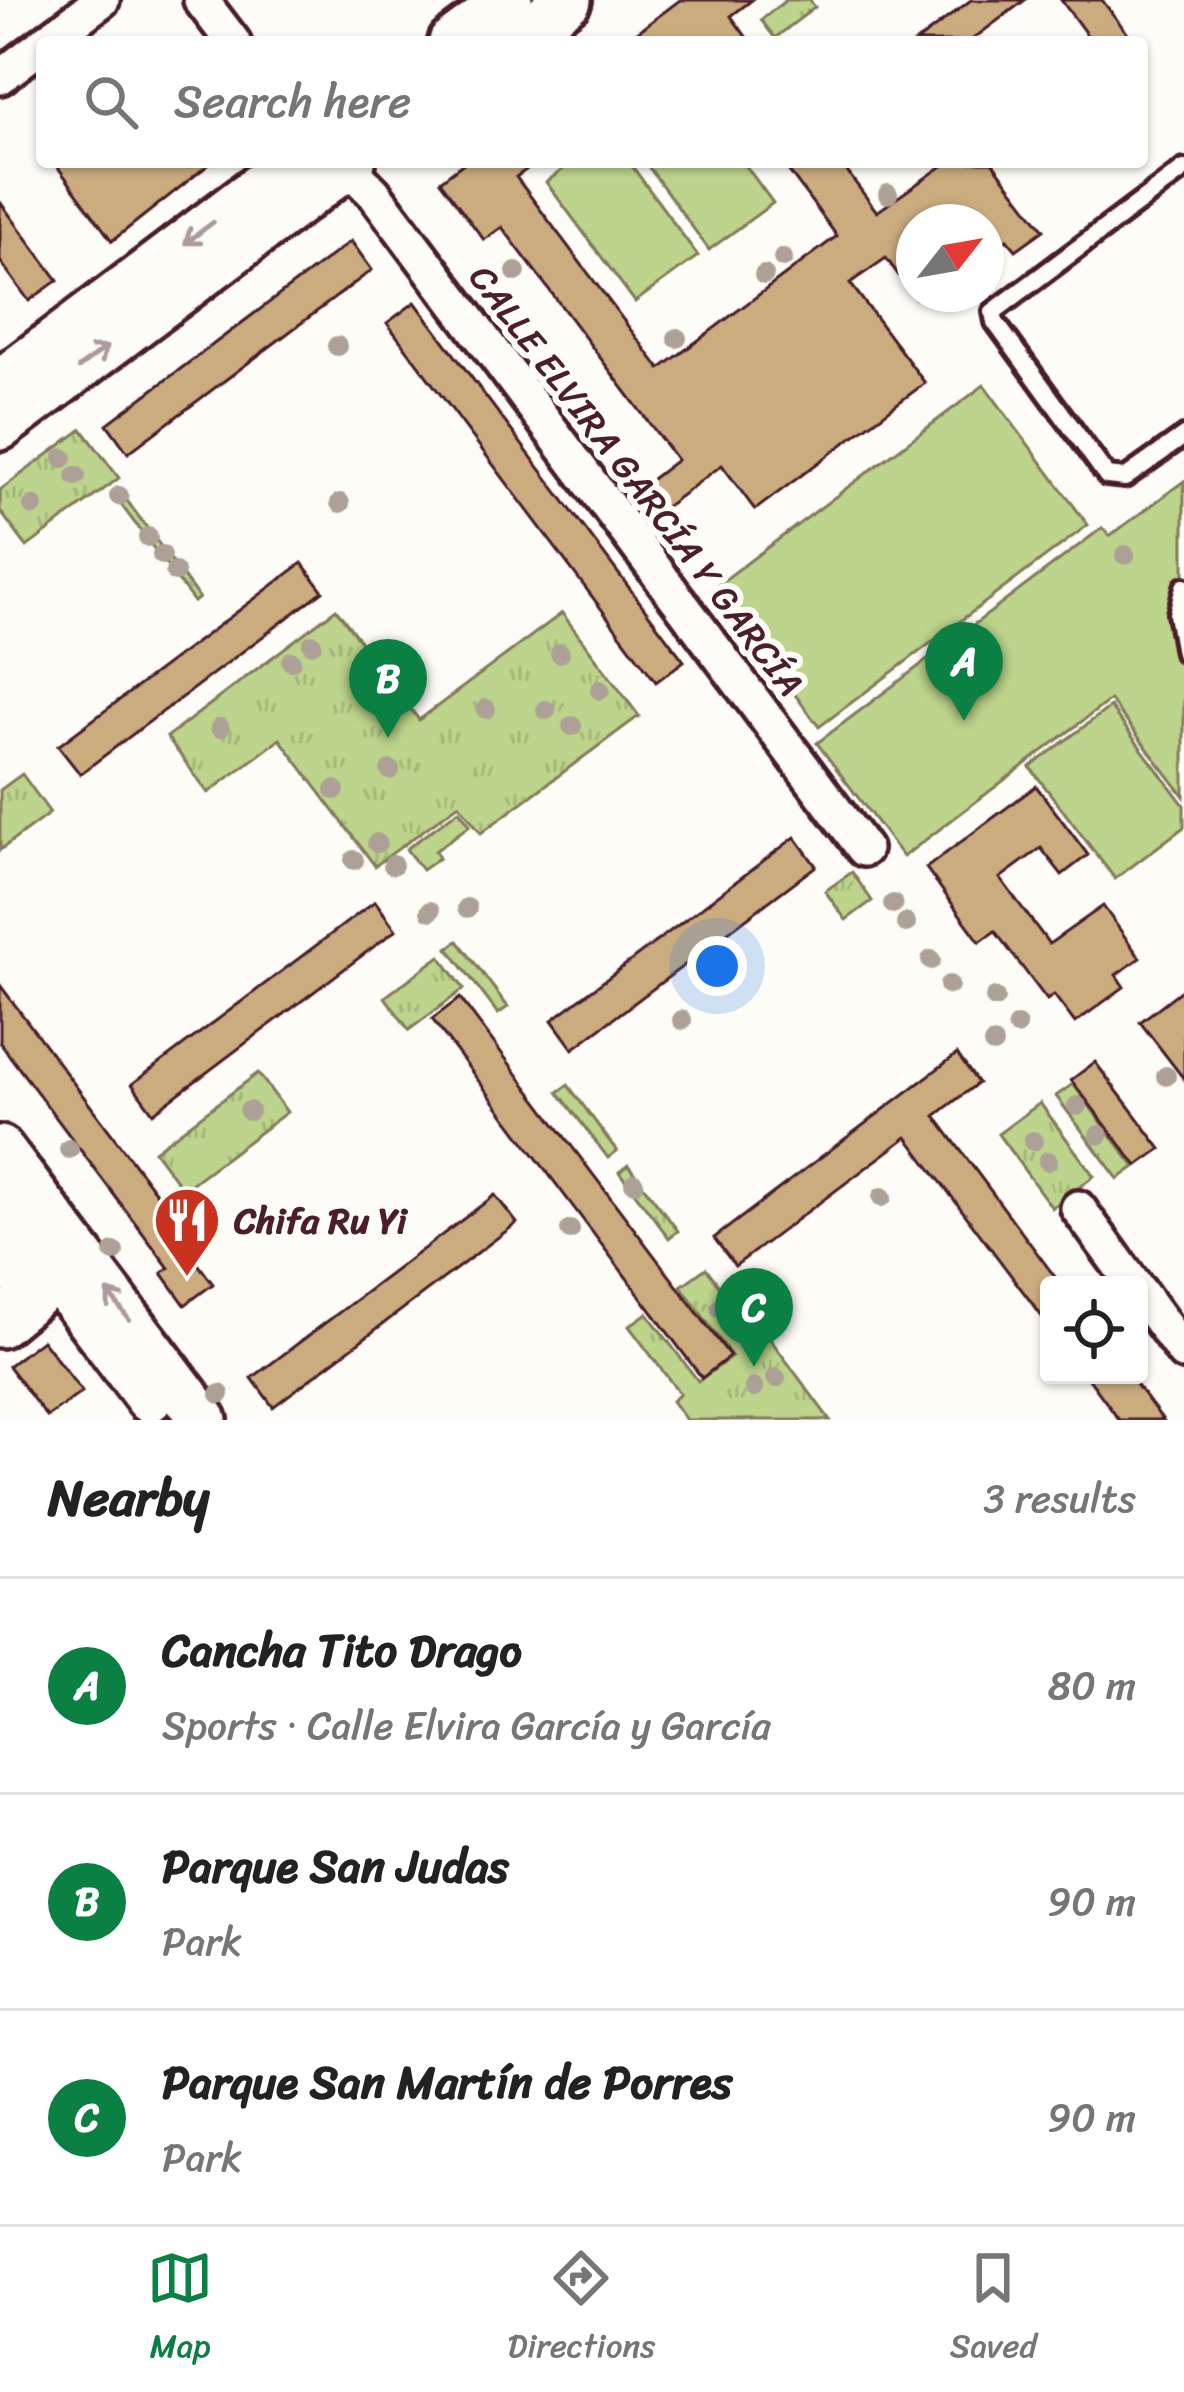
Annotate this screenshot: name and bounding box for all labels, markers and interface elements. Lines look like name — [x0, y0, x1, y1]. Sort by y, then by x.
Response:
search box — [36, 36, 1148, 168]
text: Search here — [174, 62, 411, 142]
icon: search — [78, 69, 144, 135]
north arrow — [896, 204, 1004, 312]
one-way arrow — [183, 219, 216, 245]
street label: CALLE ELVIRA GARCÍA Y GARCÍA — [452, 250, 821, 711]
one-way arrow — [77, 344, 109, 371]
pin: A — [925, 622, 1003, 721]
pin: B — [349, 639, 427, 738]
your location — [687, 936, 747, 996]
restaurant icon: Chifa Ru Yi — [152, 1185, 222, 1279]
place label: Chifa Ru Yi — [233, 1189, 409, 1253]
pin: C — [715, 1268, 793, 1367]
map controls — [1040, 1276, 1148, 1384]
button: locate — [1040, 1276, 1148, 1384]
one-way arrow — [105, 1289, 131, 1322]
text: Nearby — [48, 1453, 209, 1543]
text: 3 results — [983, 1464, 1136, 1533]
text: Cancha Tito Drago — [162, 1611, 522, 1691]
text: A — [74, 1651, 100, 1720]
text: 80 m — [1048, 1651, 1136, 1720]
text: Sports · Calle Elvira García y García — [162, 1691, 771, 1760]
text: Parque San Judas — [162, 1827, 509, 1907]
text: B — [75, 1867, 99, 1936]
text: 90 m — [1047, 1867, 1136, 1936]
text: Park — [162, 1907, 242, 1976]
text: Parque San Martín de Porres — [162, 2043, 733, 2123]
text: C — [75, 2083, 99, 2152]
text: 90 m — [1047, 2083, 1136, 2152]
text: Park — [162, 2123, 242, 2192]
tab: Map — [147, 2245, 213, 2375]
tab: Directions — [508, 2245, 655, 2375]
tab: Saved — [950, 2245, 1037, 2375]

